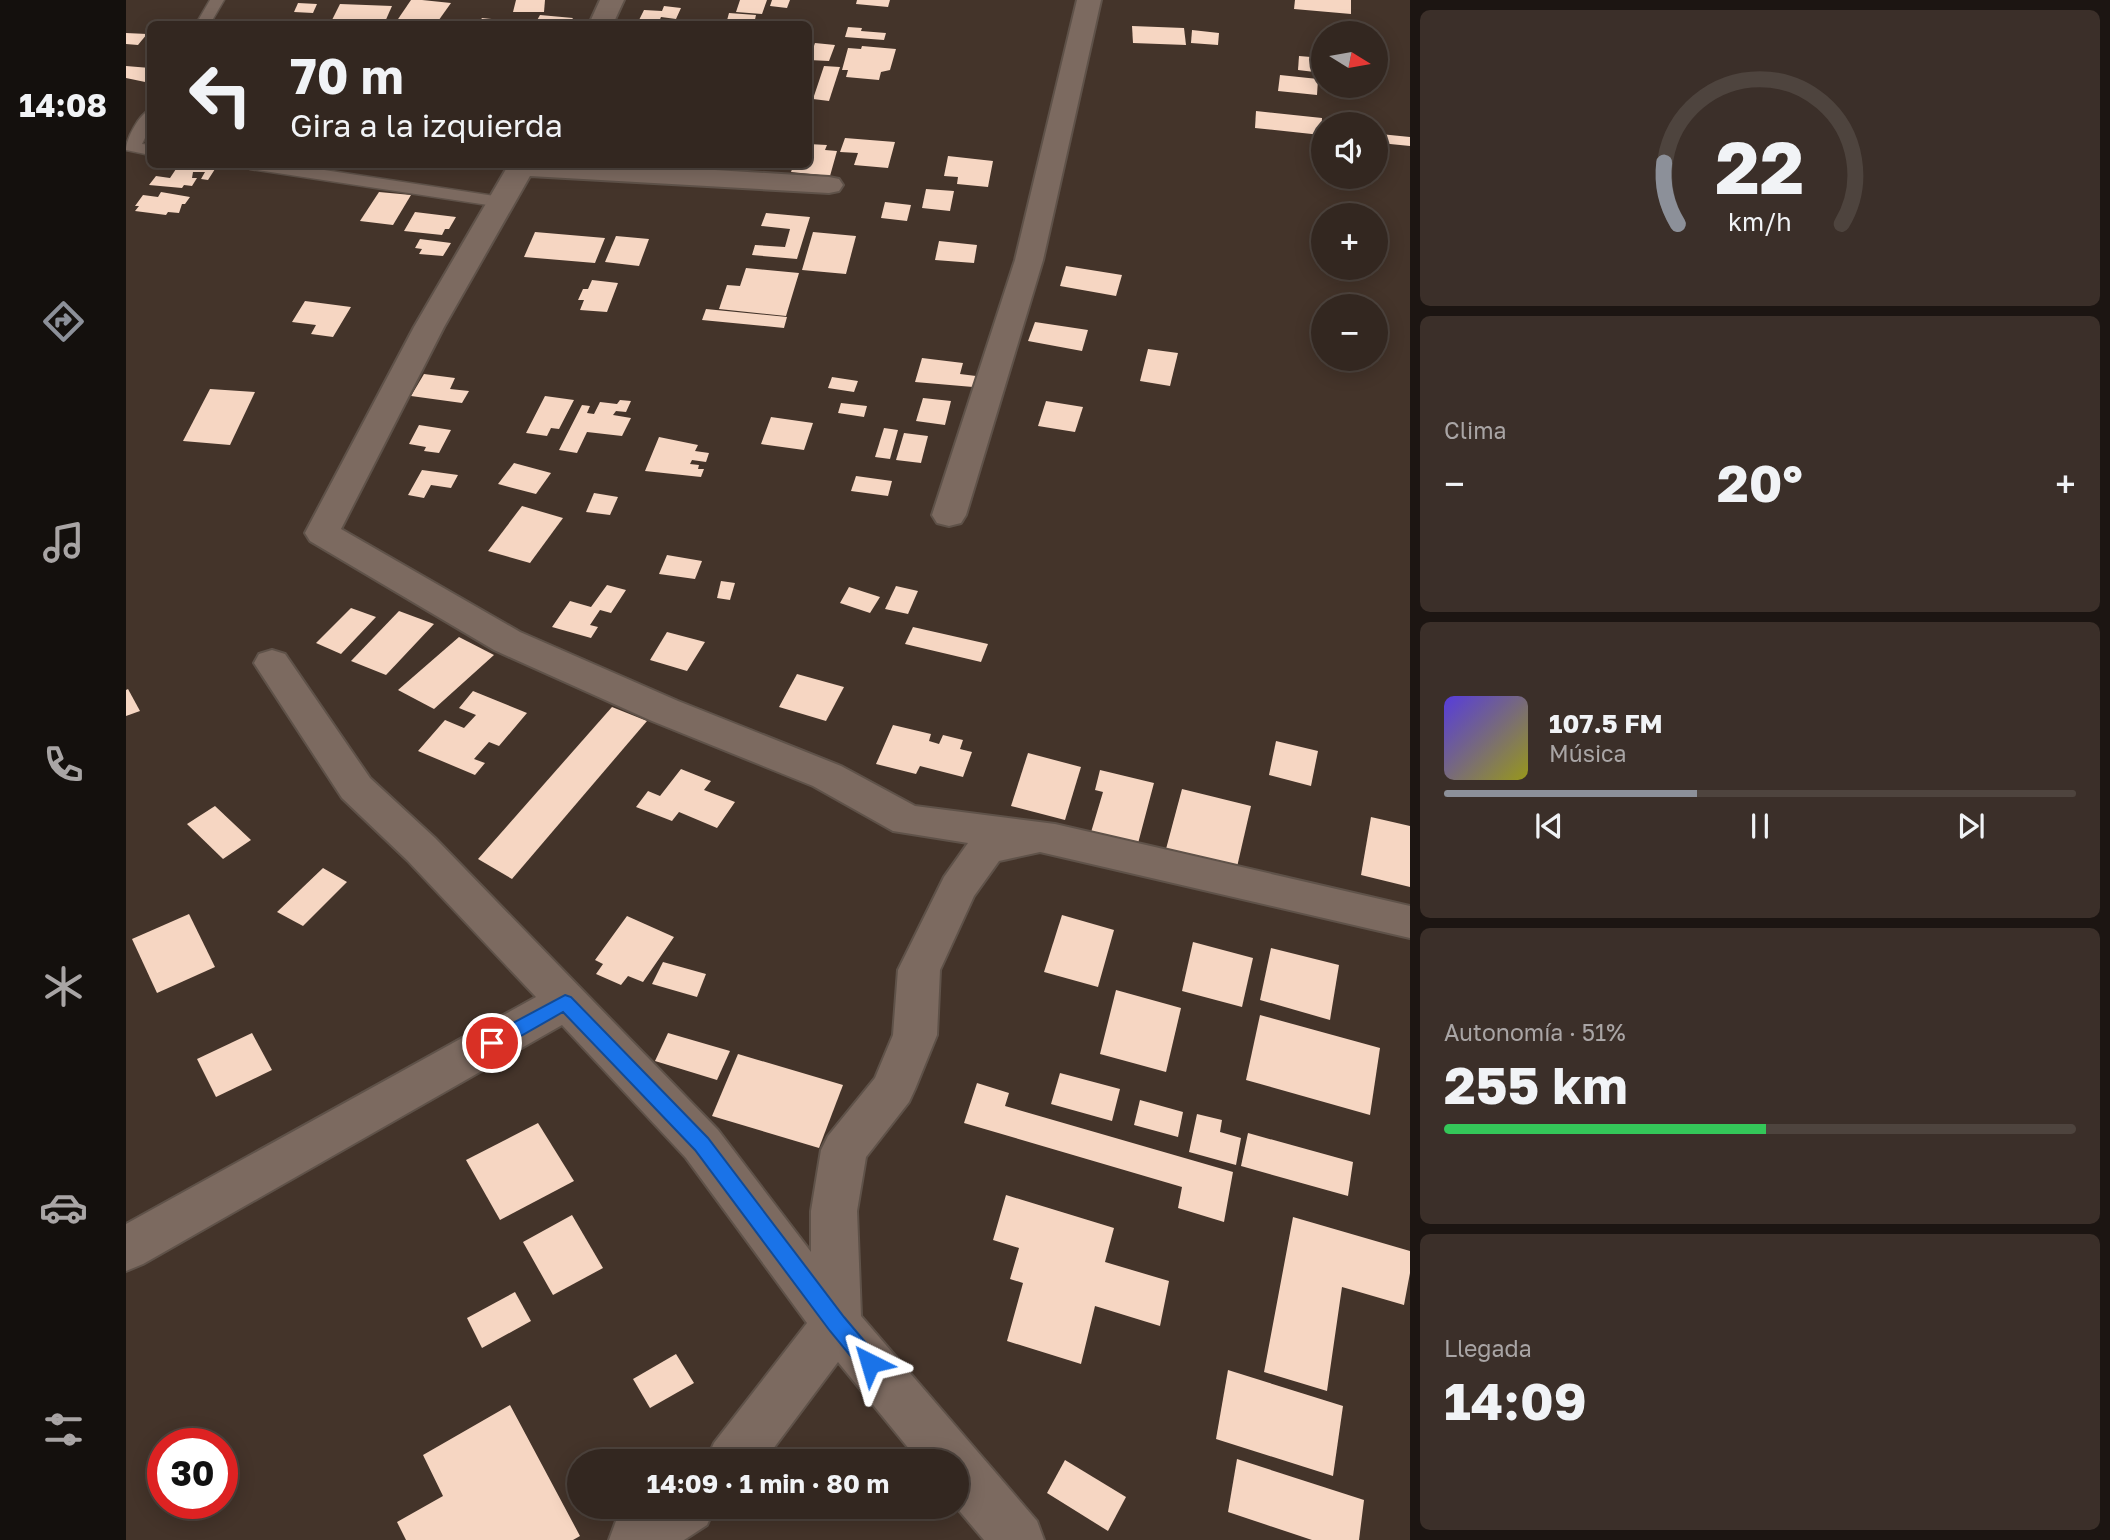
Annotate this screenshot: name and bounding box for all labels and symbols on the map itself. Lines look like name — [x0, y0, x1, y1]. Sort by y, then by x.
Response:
north arrow — [1311, 21, 1388, 98]
pin — [462, 1013, 522, 1073]
position arrow — [833, 1326, 907, 1400]
speed limit sign: 30 — [147, 1428, 238, 1519]

